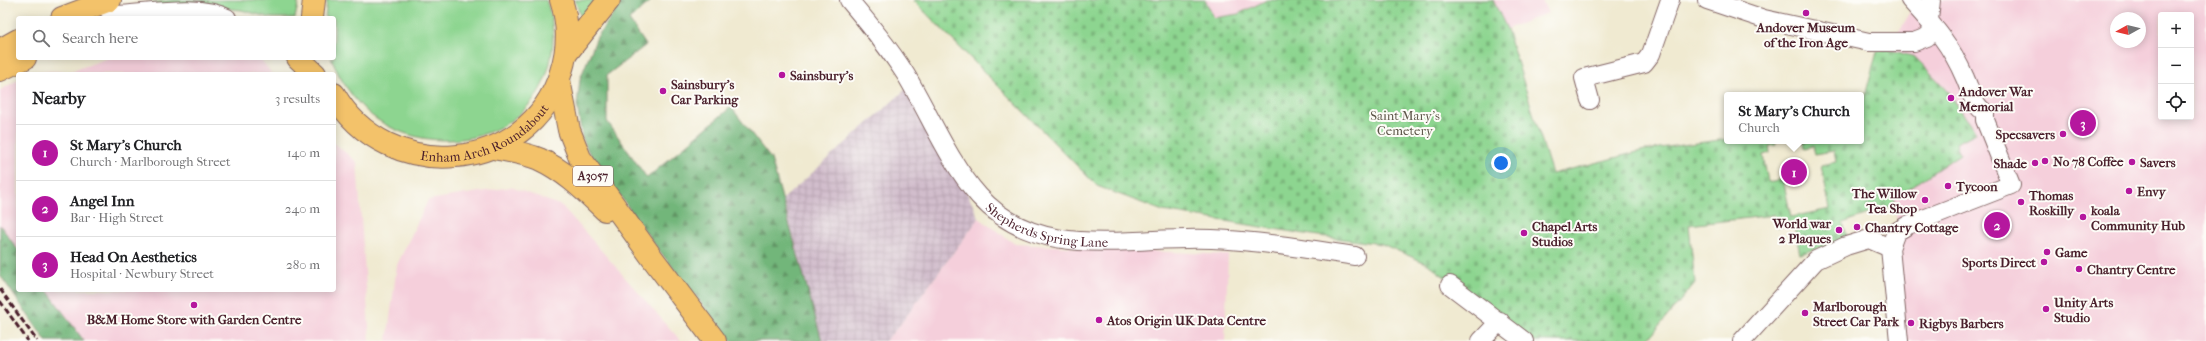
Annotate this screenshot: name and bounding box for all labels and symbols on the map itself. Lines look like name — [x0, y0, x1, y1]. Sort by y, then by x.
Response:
marker: Andover Museum of the Iron Age — [1801, 8, 1811, 18]
north arrow — [2110, 12, 2146, 48]
place label: Andover Museum of the Iron Age — [1756, 20, 1856, 51]
place label: Sainsbury's — [790, 68, 853, 84]
marker: Sainsbury's — [777, 70, 787, 80]
place label: Sainsbury's Car Parking — [671, 77, 739, 108]
place label: Andover War Memorial — [1958, 84, 2033, 114]
marker: Sainsbury's Car Parking — [658, 86, 668, 96]
marker: Andover War Memorial — [1946, 93, 1956, 103]
street label: Enham Arch Roundabout — [420, 101, 552, 165]
park label: Saint Mary's Cemetery — [1370, 108, 1440, 138]
pin: 3 — [2070, 108, 2096, 138]
place label: Specsavers — [1995, 127, 2055, 143]
marker: Specsavers — [2058, 129, 2068, 139]
your location — [1491, 153, 1511, 173]
place label: No 78 Coffee — [2053, 154, 2124, 169]
place label: Savers — [2140, 155, 2176, 170]
place label: Shade — [1993, 156, 2028, 171]
marker: No 78 Coffee — [2040, 156, 2050, 166]
pin: 1 — [1781, 157, 1807, 187]
marker: Savers — [2127, 157, 2137, 167]
marker: Shade — [2030, 158, 2040, 168]
road number: A3057 — [573, 166, 613, 186]
place label: Tycoon — [1955, 179, 1998, 195]
marker: Tycoon — [1943, 181, 1953, 191]
place label: Envy — [2137, 184, 2167, 200]
place label: The Willow Tea Shop — [1851, 186, 1918, 217]
marker: Envy — [2124, 186, 2134, 196]
place label: Thomas Roskilly — [2028, 188, 2075, 219]
marker: The Willow Tea Shop — [1920, 195, 1930, 205]
marker: Thomas Roskilly — [2016, 197, 2026, 207]
street label: Shepherds Spring Lane — [982, 200, 1109, 250]
place label: koala Community Hub — [2090, 203, 2185, 234]
pin: 2 — [1984, 210, 2010, 240]
marker: koala Community Hub — [2078, 212, 2088, 222]
place label: World war 2 Plaques — [1772, 216, 1831, 247]
place label: Chapel Arts Studios — [1532, 219, 1598, 249]
place label: Chantry Cottage — [1865, 220, 1959, 236]
marker: Chantry Cottage — [1852, 222, 1862, 232]
marker: World war 2 Plaques — [1834, 225, 1844, 235]
marker: Chapel Arts Studios — [1519, 228, 1529, 238]
place label: Game — [2055, 245, 2088, 260]
marker: Game — [2042, 247, 2052, 257]
place label: Sports Direct — [1962, 255, 2036, 271]
marker: Sports Direct — [2039, 257, 2049, 267]
place label: Chantry Centre — [2087, 262, 2176, 278]
marker: Chantry Centre — [2074, 264, 2084, 274]
place label: Unity Arts Studio — [2053, 295, 2113, 325]
place label: Marlborough Street Car Park — [1812, 299, 1900, 329]
marker: B&M Home Store with Garden Centre — [189, 300, 199, 310]
marker: Unity Arts Studio — [2041, 304, 2051, 314]
marker: Marlborough Street Car Park — [1800, 308, 1810, 318]
place label: B&M Home Store with Garden Centre — [87, 312, 302, 327]
place label: Atos Origin UK Data Centre — [1106, 313, 1266, 329]
marker: Atos Origin UK Data Centre — [1094, 315, 1104, 325]
place label: Rigbys Barbers — [1919, 316, 2004, 332]
marker: Rigbys Barbers — [1906, 318, 1916, 328]

